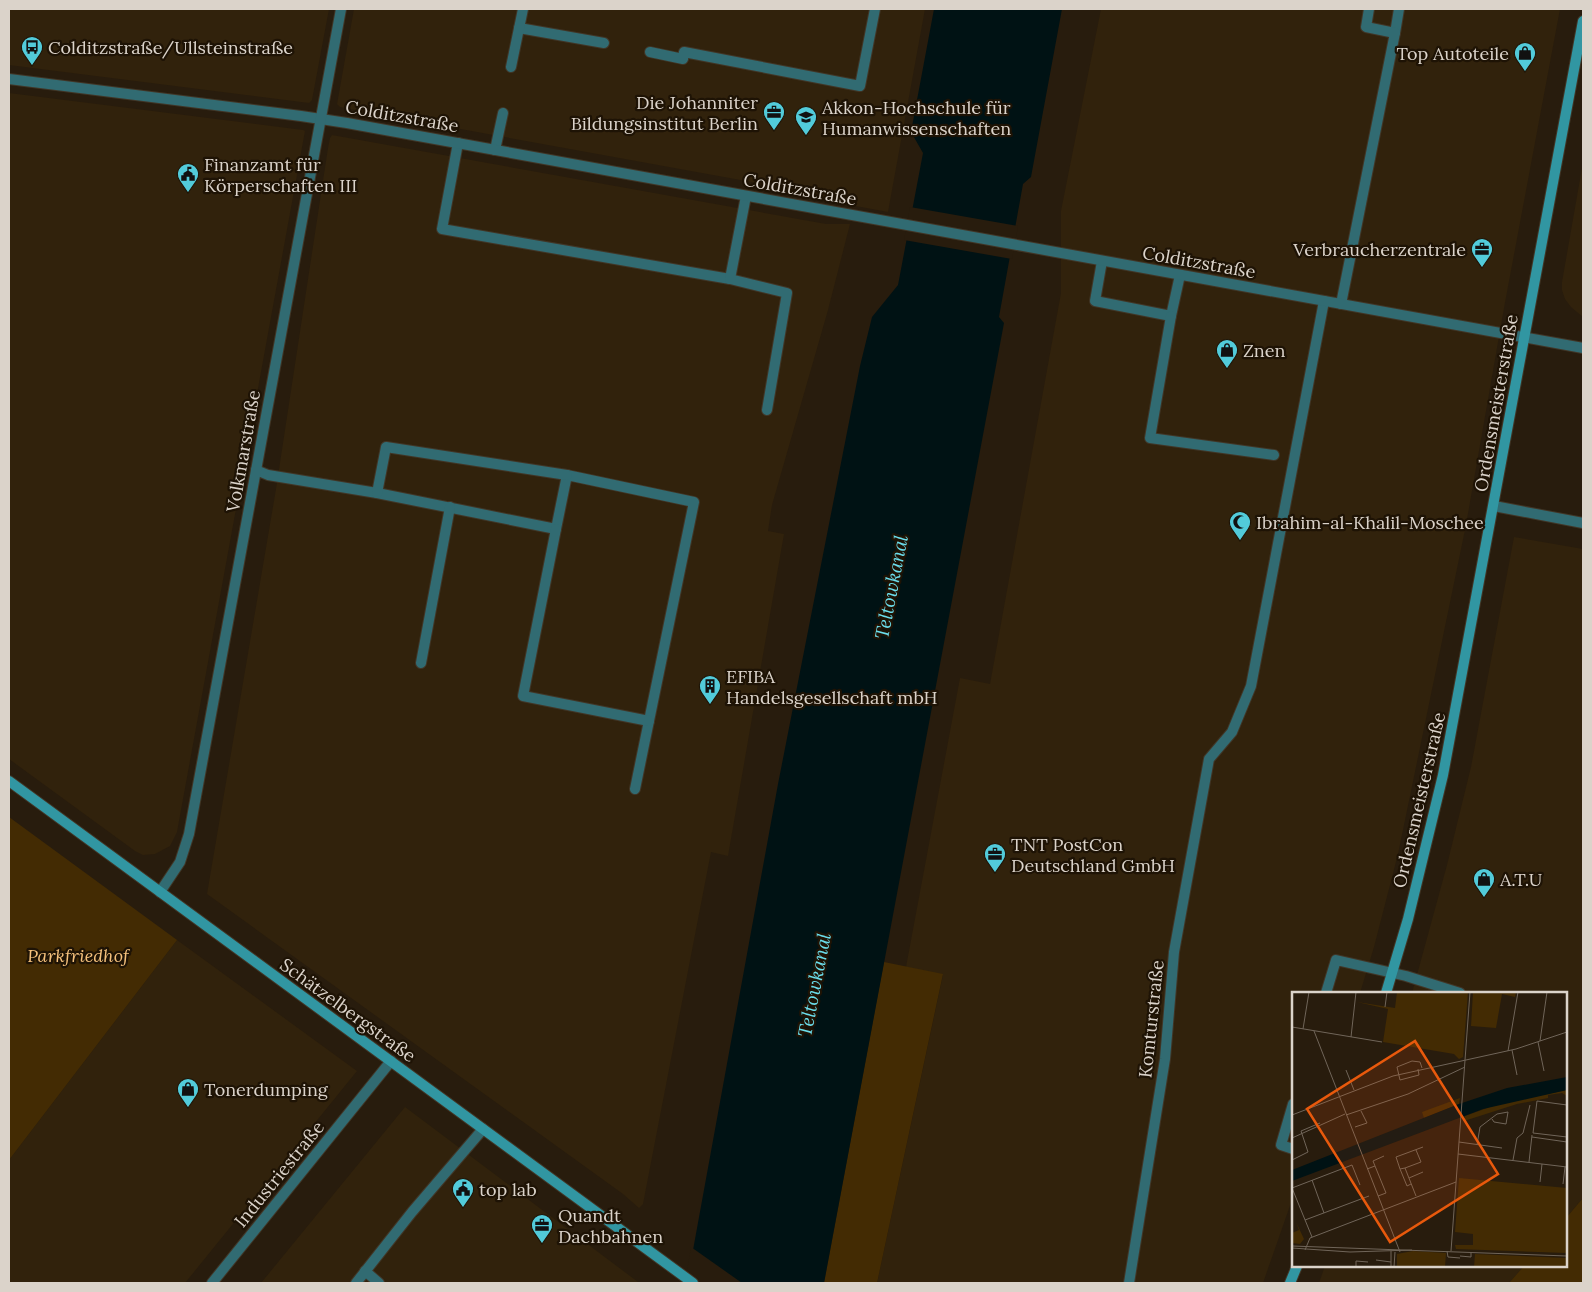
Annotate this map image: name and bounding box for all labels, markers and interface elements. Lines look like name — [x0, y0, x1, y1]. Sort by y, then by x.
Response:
bus stop icon: Colditzstraße/Ullsteinstraße — [20, 35, 44, 66]
place label: Colditzstraße/Ullsteinstraße — [48, 36, 293, 59]
shop icon: Top Autoteile — [1513, 41, 1537, 72]
place label: Top Autoteile — [1396, 42, 1509, 65]
place label: Die Johanniter Bildungsinstitut Berlin — [571, 91, 758, 135]
street label: Colditzstraße — [344, 95, 461, 137]
place label: Akkon-Hochschule für Humanwissenschaften — [821, 96, 1011, 140]
office icon: Die Johanniter Bildungsinstitut Berlin — [762, 100, 786, 131]
school or university icon: Akkon-Hochschule für Humanwissenschaften — [794, 105, 818, 136]
place label: Finanzamt für Körperschaften III — [204, 153, 357, 197]
public building icon: Finanzamt für Körperschaften III — [176, 162, 200, 193]
street label: Colditzstraße — [742, 168, 859, 210]
office icon: Verbraucherzentrale — [1470, 237, 1494, 268]
place label: Verbraucherzentrale — [1292, 238, 1466, 261]
street label: Colditzstraße — [1141, 241, 1258, 283]
street label: Ordensmeisterstraße — [1469, 312, 1523, 494]
shop icon: Znen — [1215, 338, 1239, 369]
place label: Znen — [1243, 339, 1286, 362]
street label: Volkmarstraße — [221, 388, 265, 515]
mosque icon: Ibrahim-al-Khalil-Moschee — [1228, 510, 1252, 541]
place label: Ibrahim-al-Khalil-Moschee — [1256, 511, 1484, 534]
water label: Teltowkanal — [869, 532, 913, 641]
place label: EFIBA Handelsgesellschaft mbH — [726, 665, 938, 709]
building icon: EFIBA Handelsgesellschaft mbH — [698, 674, 722, 705]
street label: Ordensmeisterstraße — [1388, 710, 1450, 890]
place label: TNT PostCon Deutschland GmbH — [1011, 833, 1175, 877]
office icon: TNT PostCon Deutschland GmbH — [983, 842, 1007, 873]
shop icon: A.T.U — [1472, 867, 1496, 898]
place label: A.T.U — [1499, 868, 1542, 891]
water label: Teltowkanal — [792, 930, 836, 1039]
park label: Parkfriedhof — [27, 944, 131, 967]
street label: Schätzelbergstraße — [275, 953, 421, 1067]
street label: Komturstraße — [1133, 959, 1169, 1079]
inset map — [1292, 992, 1567, 1267]
shop icon: Tonerdumping — [176, 1077, 200, 1108]
place label: Tonerdumping — [204, 1078, 329, 1101]
street label: Industriestraße — [229, 1116, 329, 1232]
public building icon: top lab — [451, 1177, 475, 1208]
place label: top lab — [479, 1178, 537, 1201]
place label: Quandt Dachbahnen — [558, 1204, 663, 1248]
office icon: Quandt Dachbahnen — [530, 1213, 554, 1244]

